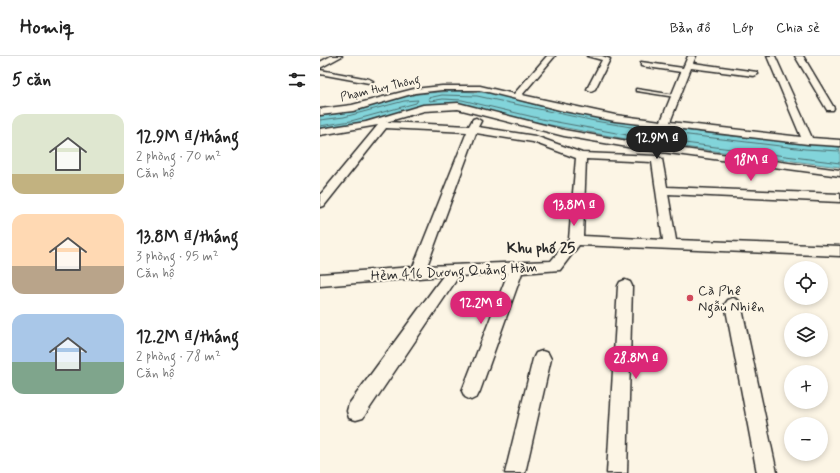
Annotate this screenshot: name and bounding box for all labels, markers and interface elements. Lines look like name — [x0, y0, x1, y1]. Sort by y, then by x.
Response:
text: Homiq — [20, 15, 74, 40]
text: Bản đồ — [670, 19, 711, 37]
text: Lớp — [733, 19, 754, 37]
text: Chia sẻ — [776, 19, 820, 37]
text: 5 căn — [12, 69, 51, 91]
icon: filters — [286, 69, 308, 91]
street label: Phạm Huy Thông — [339, 72, 422, 107]
text: 12.9M ₫/tháng — [136, 126, 239, 148]
pin: 12.9M ₫ — [620, 126, 694, 160]
icon: home — [44, 130, 92, 178]
text: 12.9M ₫ — [635, 130, 679, 147]
text: 2 phòng · 70 m² — [136, 148, 221, 165]
pin: 18M ₫ — [723, 148, 779, 182]
text: 18M ₫ — [734, 152, 768, 169]
text: Căn hộ — [136, 165, 175, 182]
pin: 13.8M ₫ — [537, 193, 611, 227]
text: 13.8M ₫ — [553, 197, 595, 214]
text: 13.8M ₫/tháng — [136, 226, 238, 248]
icon: home — [44, 230, 92, 278]
district label: Khu phố 25 — [507, 239, 575, 259]
text: 3 phòng · 95 m² — [136, 248, 219, 265]
street label: Hẻm 416 Dương Quảng Hàm — [370, 259, 538, 287]
map controls — [784, 261, 828, 461]
button: locate — [784, 261, 828, 305]
text: Căn hộ — [136, 265, 175, 282]
place label: Cà Phê Ngẫu Nhiên — [698, 282, 764, 318]
pin: 12.2M ₫ — [444, 291, 518, 325]
marker: Cà Phê Ngẫu Nhiên — [685, 293, 695, 303]
text: 12.2M ₫ — [459, 295, 503, 312]
button: layers — [784, 313, 828, 357]
text: 12.2M ₫/tháng — [136, 326, 239, 348]
icon: home — [44, 330, 92, 378]
pin: 28.8M ₫ — [599, 346, 673, 380]
text: 2 phòng · 78 m² — [136, 348, 221, 365]
text: 28.8M ₫ — [613, 350, 659, 367]
text: Căn hộ — [136, 365, 175, 382]
button: + — [784, 365, 828, 409]
button: − — [784, 417, 828, 461]

